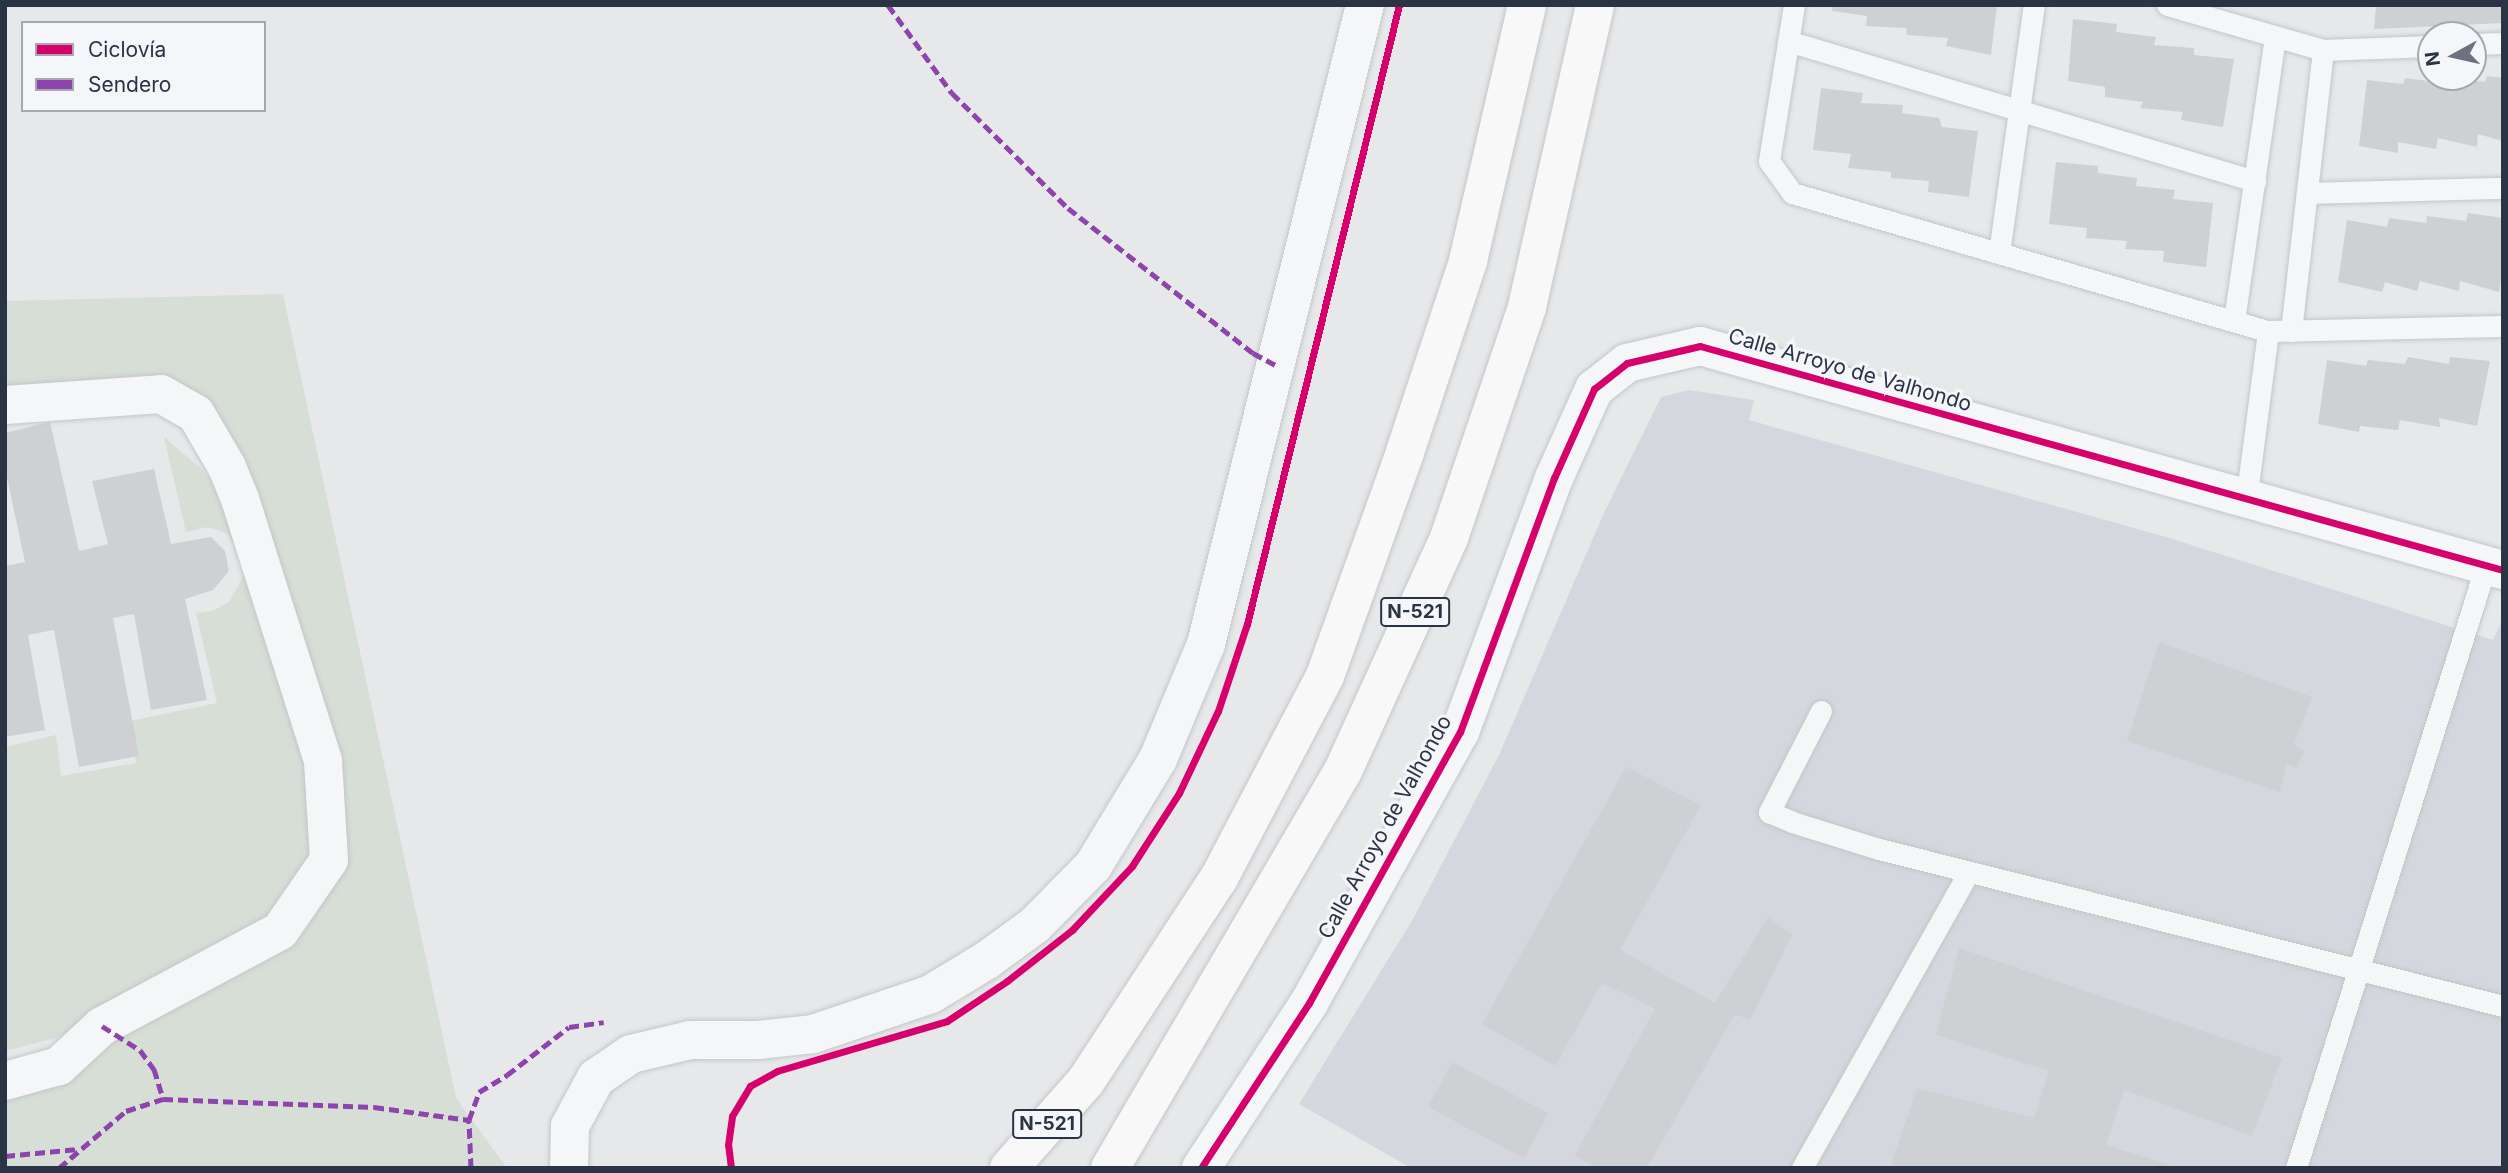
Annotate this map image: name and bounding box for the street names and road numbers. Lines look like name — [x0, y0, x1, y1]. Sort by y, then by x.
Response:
street label: Calle Arroyo de Valhondo — [1725, 323, 1975, 417]
road number: N-521 — [1380, 596, 1450, 628]
street label: Calle Arroyo de Valhondo — [1313, 711, 1457, 943]
road number: N-521 — [1012, 1108, 1082, 1140]

